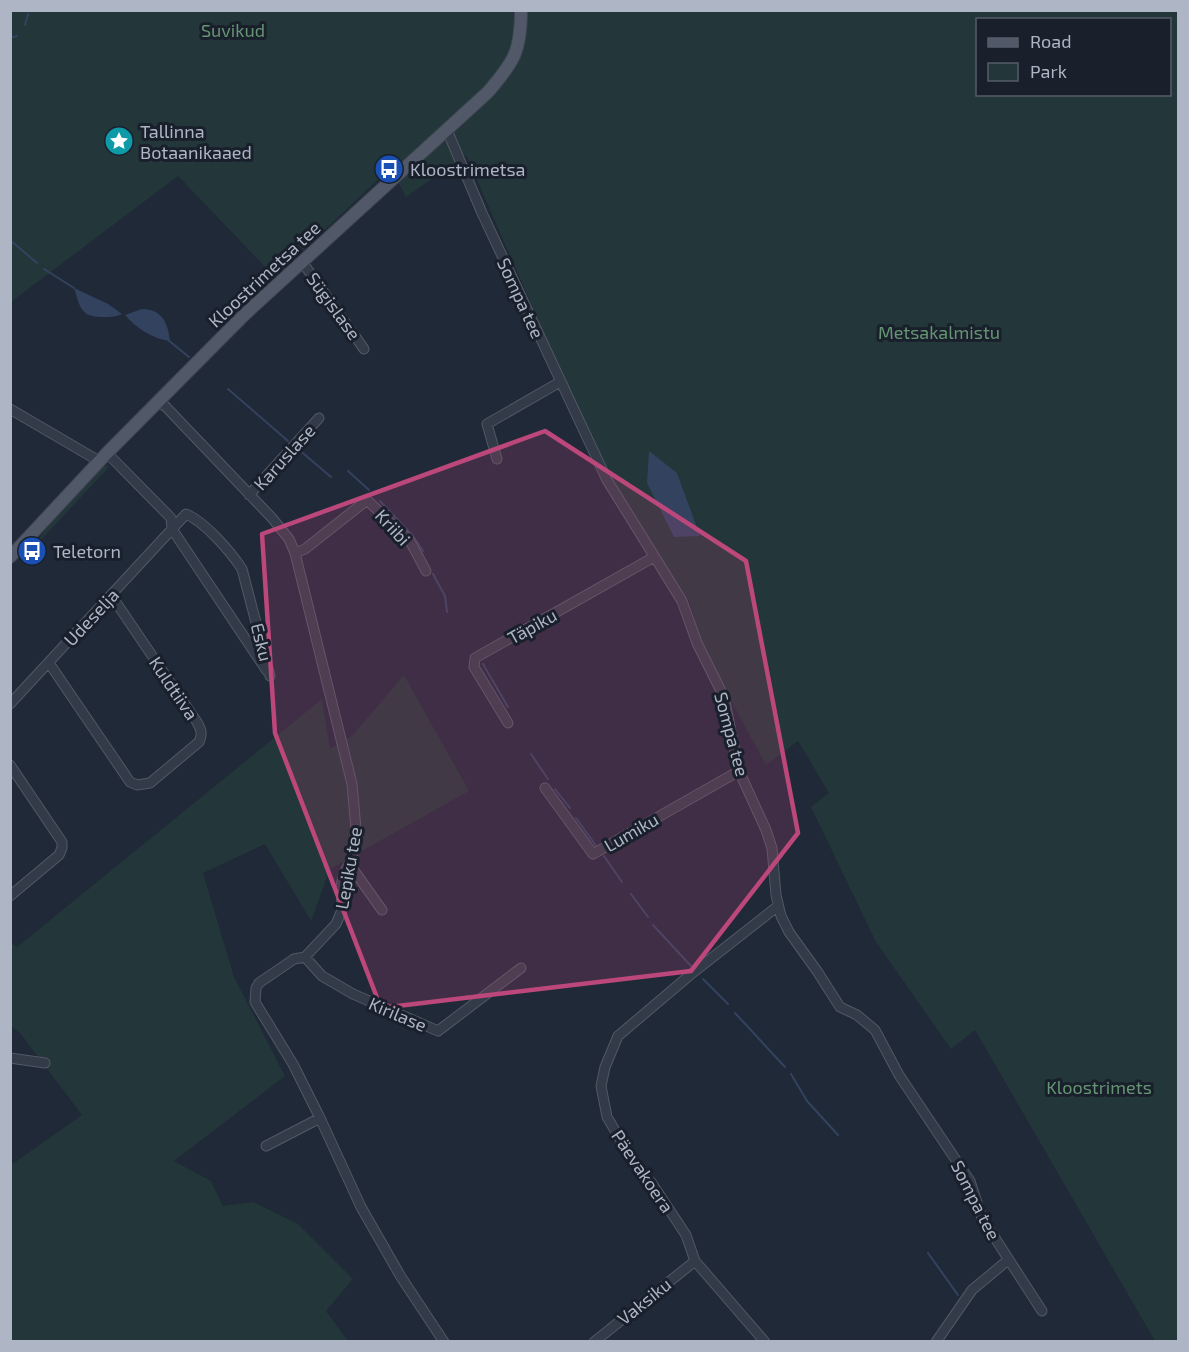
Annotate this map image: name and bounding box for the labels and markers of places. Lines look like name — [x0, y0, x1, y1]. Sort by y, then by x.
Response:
place label: Tallinna Botaanikaaed — [140, 120, 252, 163]
place icon: Tallinna Botaanikaaed — [103, 125, 135, 157]
bus stop icon: Kloostrimetsa — [373, 153, 405, 185]
place label: Kloostrimetsa — [410, 158, 525, 180]
bus stop icon: Teletorn — [16, 535, 48, 567]
place label: Teletorn — [53, 540, 121, 562]

